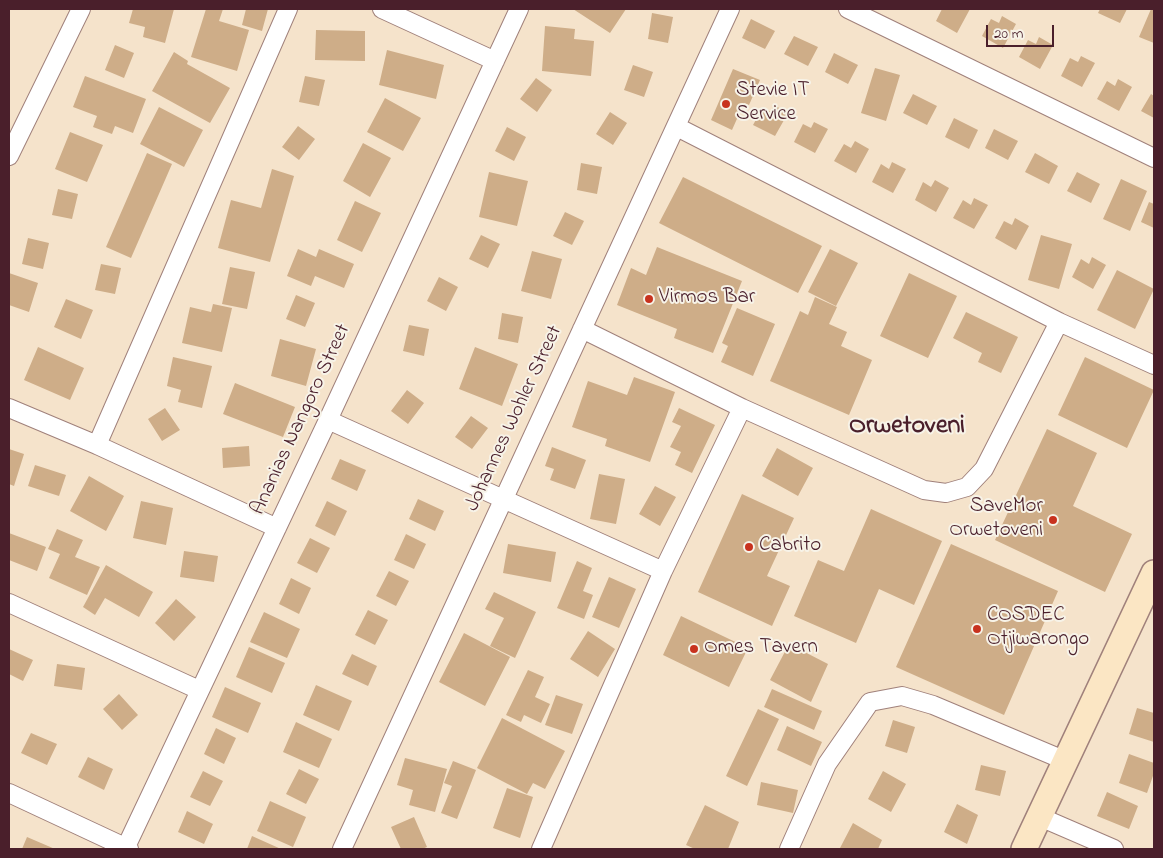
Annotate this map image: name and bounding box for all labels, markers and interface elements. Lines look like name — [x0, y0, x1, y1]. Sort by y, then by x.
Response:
scale bar — [988, 15, 1056, 47]
text: 20 m — [994, 23, 1023, 45]
place label: Stevie IT Service — [736, 79, 809, 129]
marker: Stevie IT Service — [720, 98, 732, 110]
place label: Virmos Bar — [659, 286, 755, 312]
marker: Virmos Bar — [643, 293, 655, 305]
street label: Ananias Nangoro Street — [247, 320, 357, 520]
street label: Johannes Wohler Street — [461, 322, 569, 516]
district label: Orwetoveni — [849, 412, 965, 444]
place label: SaveMor Orwetoveni — [949, 495, 1043, 545]
marker: SaveMor Orwetoveni — [1047, 514, 1059, 526]
place label: Cabrito — [759, 534, 821, 560]
marker: Cabrito — [743, 541, 755, 553]
place label: COSDEC Otjiwarongo — [987, 604, 1089, 654]
marker: COSDEC Otjiwarongo — [971, 623, 983, 635]
place label: Omes Tavern — [704, 636, 818, 662]
marker: Omes Tavern — [688, 643, 700, 655]

